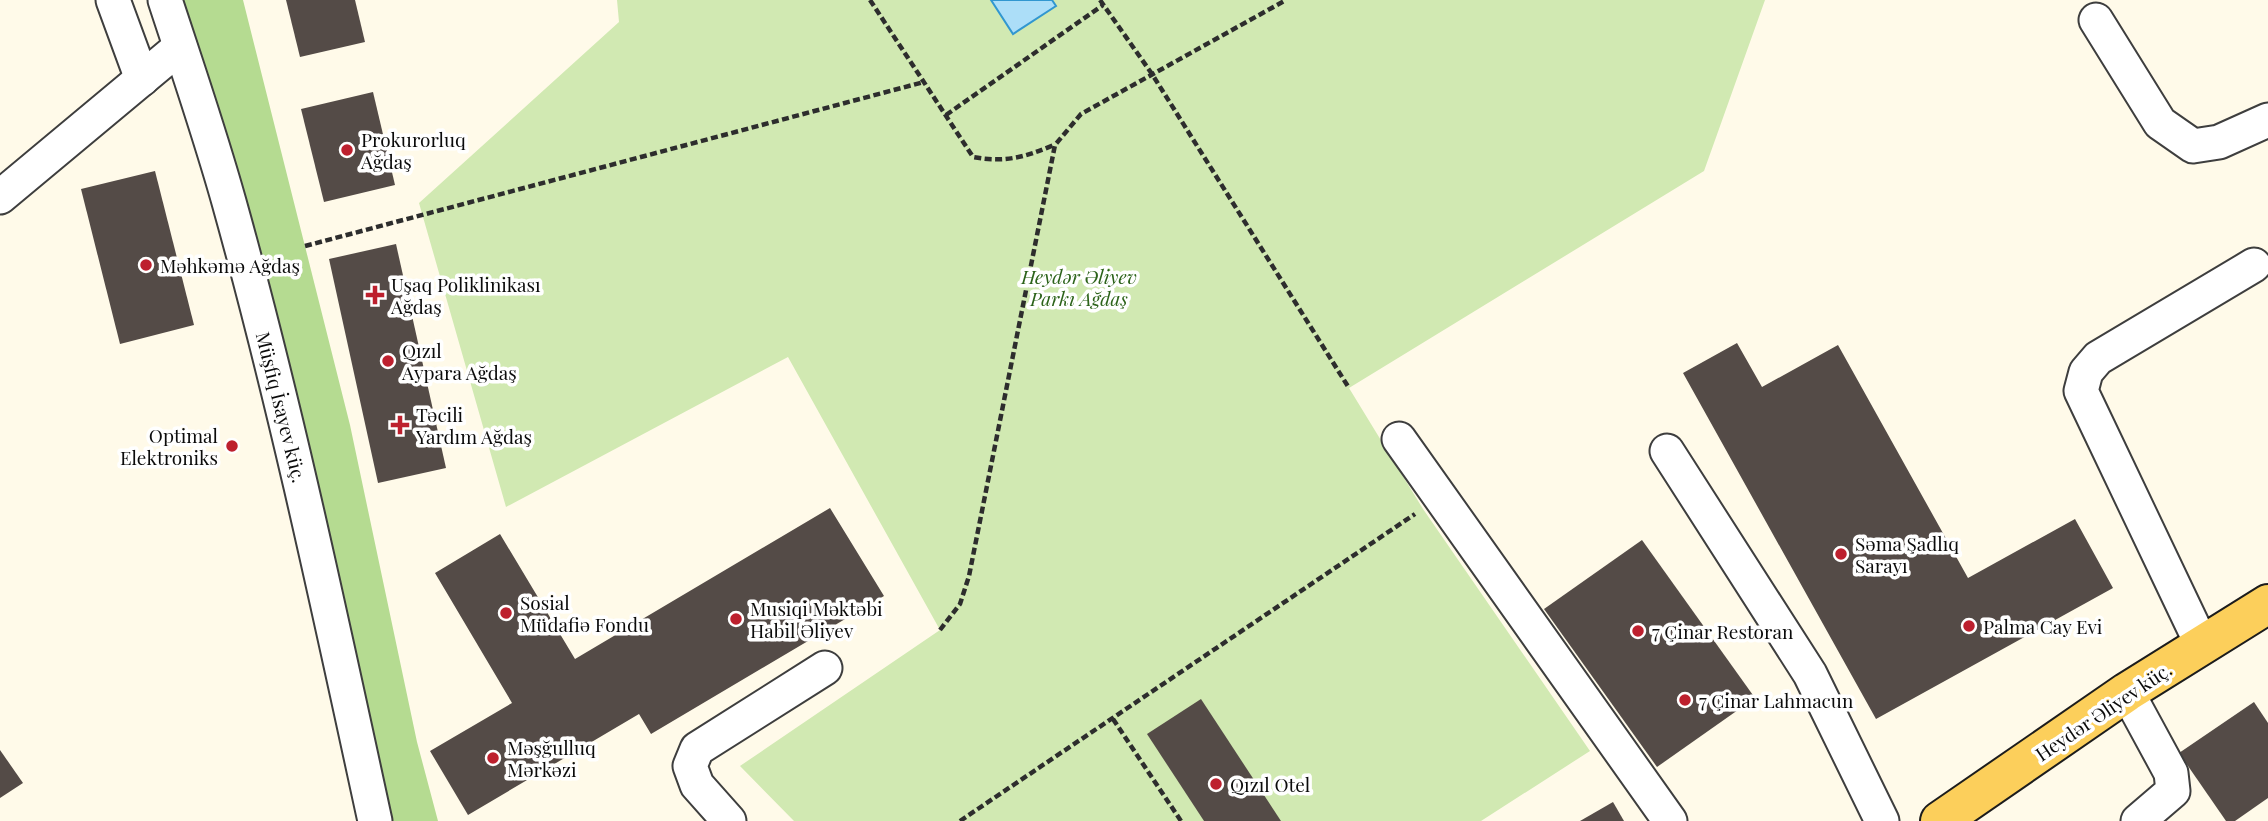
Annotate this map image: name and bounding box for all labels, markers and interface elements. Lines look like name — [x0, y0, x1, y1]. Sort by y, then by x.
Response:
place label: Prokurorluq Ağdaş — [360, 126, 466, 174]
marker: Prokurorluq Ağdaş — [339, 142, 355, 158]
place label: Məhkəmə Ağdaş — [160, 252, 300, 278]
marker: Məhkəmə Ağdaş — [138, 257, 154, 273]
park label: Heydər Əliyev Parkı Ağdaş — [1020, 263, 1137, 311]
place label: Uşaq Poliklinikası Ağdaş — [390, 271, 541, 319]
marker: Uşaq Poliklinikası Ağdaş — [365, 285, 385, 305]
street label: Müşfiq İsayev küç. — [251, 329, 313, 485]
place label: Qızıl Aypara Ağdaş — [401, 337, 517, 385]
marker: Qızıl Aypara Ağdaş — [380, 353, 396, 369]
place label: Təcili Yardım Ağdaş — [415, 401, 532, 449]
marker: Təcili Yardım Ağdaş — [390, 415, 410, 435]
place label: Optimal Elektroniks — [120, 422, 219, 470]
marker: Optimal Elektroniks — [224, 438, 240, 454]
place label: Səma Şadlıq Sarayı — [1855, 530, 1959, 578]
marker: Səma Şadlıq Sarayı — [1833, 546, 1849, 562]
place label: Sosial Müdafiə Fondu — [520, 589, 649, 637]
place label: Musiqi Məktəbi Habil Əliyev — [750, 595, 883, 643]
marker: Sosial Müdafiə Fondu — [498, 605, 514, 621]
marker: Musiqi Məktəbi Habil Əliyev — [728, 611, 744, 627]
place label: Palma Cay Evi — [1983, 613, 2103, 639]
place label: 7 Çinar Restoran — [1652, 618, 1794, 644]
marker: Palma Cay Evi — [1961, 618, 1977, 634]
marker: 7 Çinar Restoran — [1630, 623, 1646, 639]
street label: Heydər Əliyev küç. — [2030, 656, 2176, 766]
place label: 7 Çinar Lahmacun — [1699, 687, 1854, 713]
marker: 7 Çinar Lahmacun — [1677, 692, 1693, 708]
place label: Məşğulluq Mərkəzi — [507, 734, 596, 782]
marker: Məşğulluq Mərkəzi — [485, 750, 501, 766]
place label: Qızıl Otel — [1230, 771, 1311, 797]
marker: Qızıl Otel — [1208, 776, 1224, 792]

